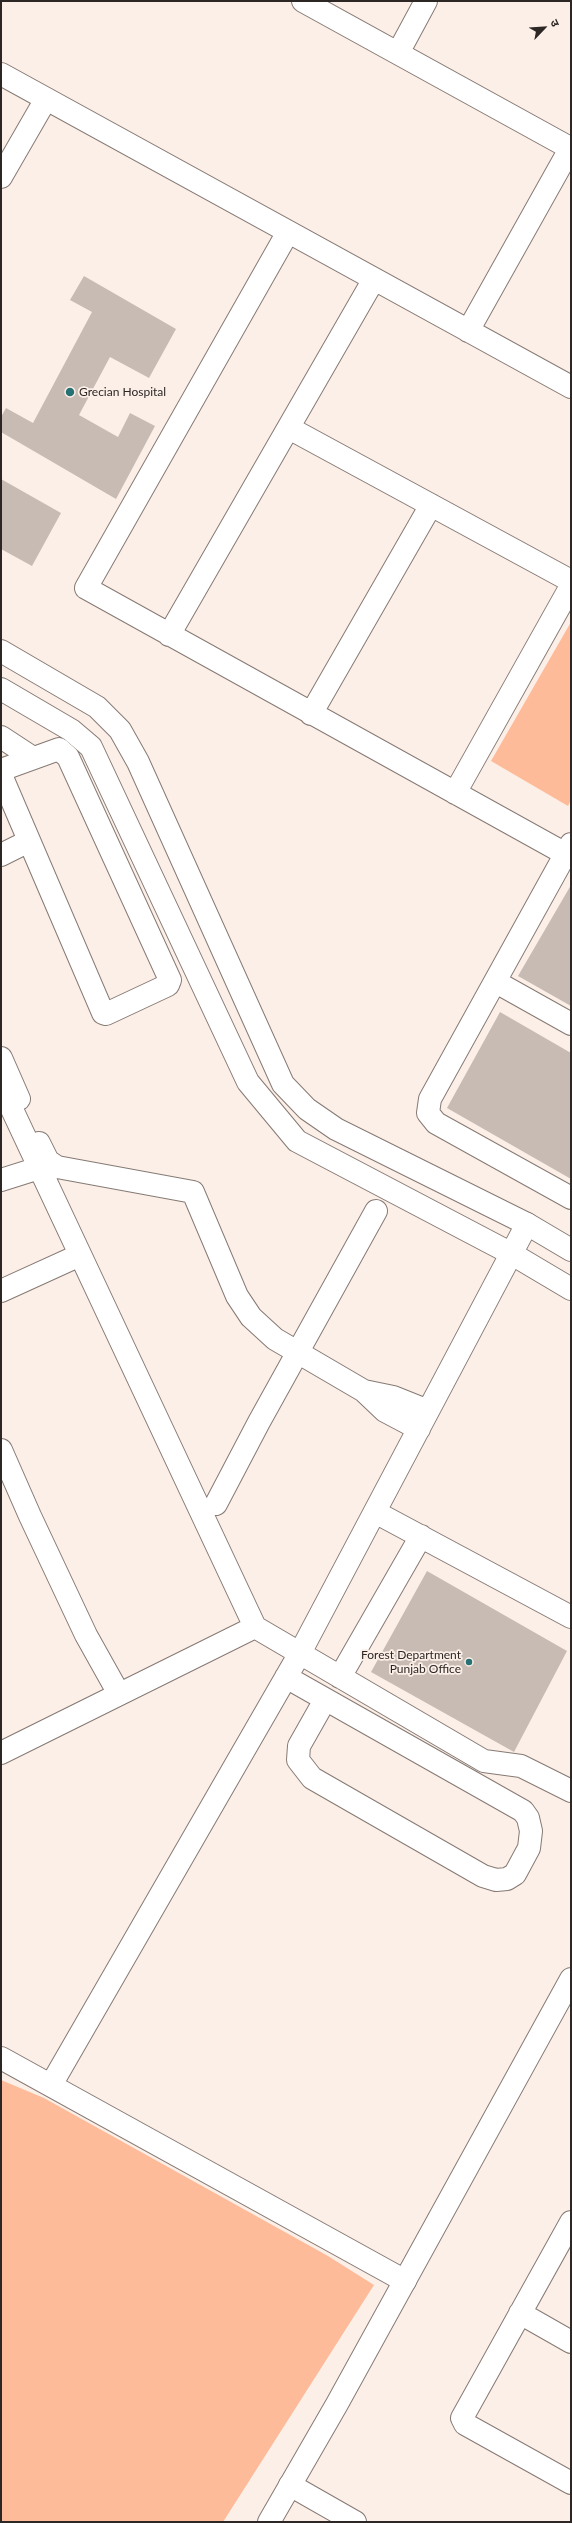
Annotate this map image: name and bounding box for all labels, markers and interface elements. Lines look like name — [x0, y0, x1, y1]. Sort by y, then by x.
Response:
north arrow — [524, 8, 564, 48]
text: उ — [548, 17, 563, 28]
place label: Grecian Hospital — [79, 385, 166, 399]
marker: Grecian Hospital — [64, 386, 76, 398]
place label: Forest Department Punjab Office — [361, 1648, 461, 1676]
marker: Forest Department Punjab Office — [464, 1657, 474, 1667]

